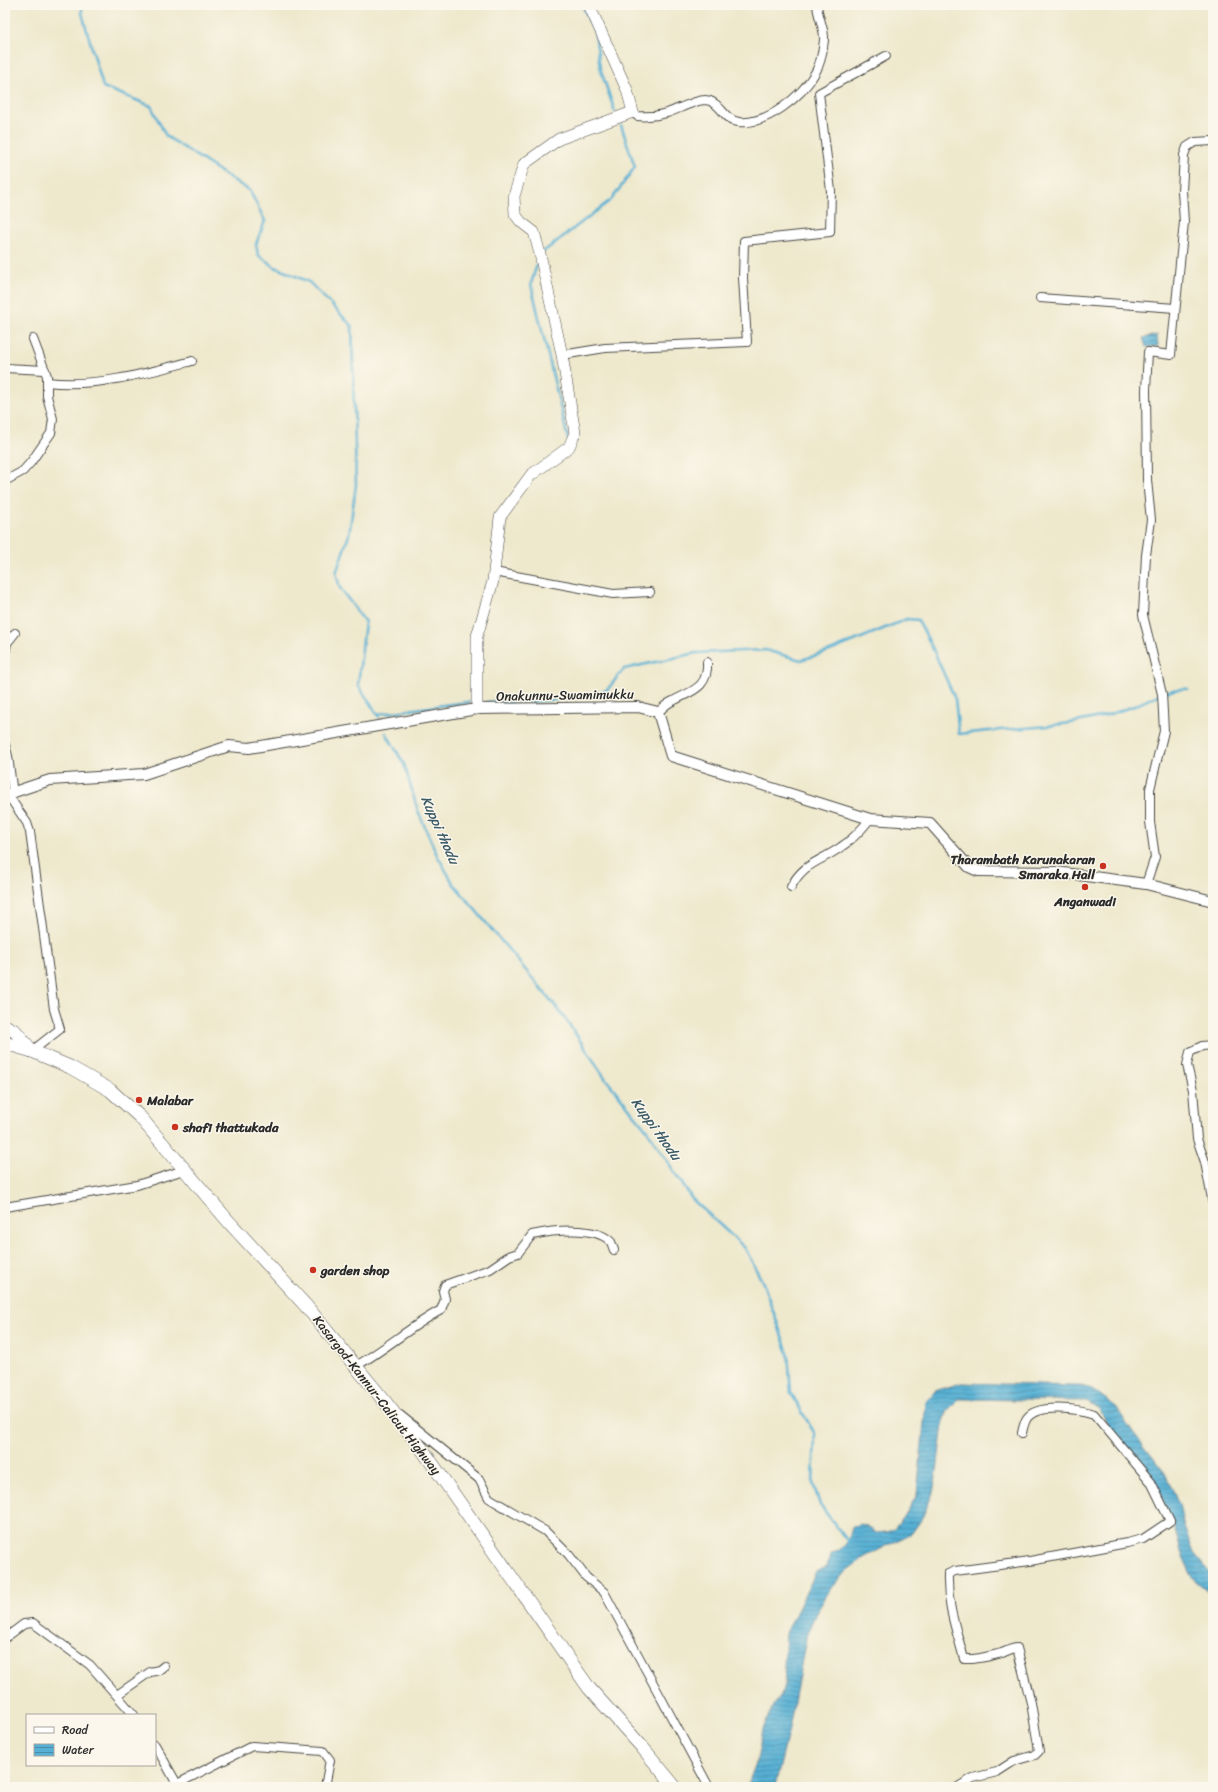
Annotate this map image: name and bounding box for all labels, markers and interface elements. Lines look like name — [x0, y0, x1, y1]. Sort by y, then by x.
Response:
street label: Onakunnu-Swamimukku — [496, 682, 634, 708]
water label: Kuppi thodu — [414, 792, 467, 871]
place label: Tharambath Karunakaran Smaraka Hall — [951, 848, 1096, 886]
marker: Tharambath Karunakaran Smaraka Hall — [1098, 861, 1108, 871]
marker: Anganwadi — [1080, 882, 1090, 892]
place label: Anganwadi — [1053, 890, 1117, 913]
place label: Malabar — [146, 1089, 195, 1112]
water label: Kuppi thodu — [624, 1092, 689, 1168]
marker: Malabar — [134, 1095, 144, 1105]
place label: shafi thattukada — [182, 1116, 279, 1139]
marker: shafi thattukada — [170, 1122, 180, 1132]
place label: garden shop — [319, 1259, 390, 1282]
marker: garden shop — [308, 1265, 318, 1275]
street label: Kasargod-Kannur-Calicut Highway — [307, 1310, 447, 1480]
legend — [26, 1714, 156, 1766]
text: Road — [62, 1719, 89, 1741]
text: Water — [62, 1739, 95, 1761]

